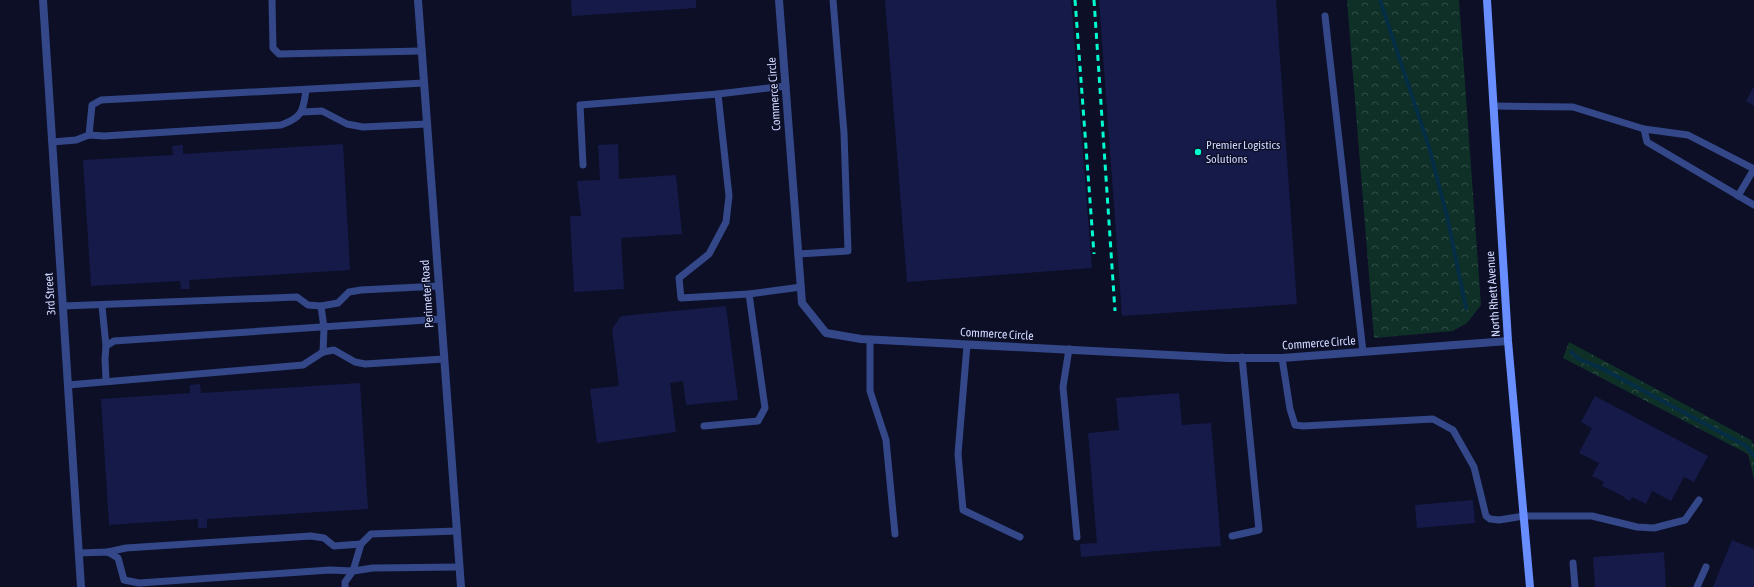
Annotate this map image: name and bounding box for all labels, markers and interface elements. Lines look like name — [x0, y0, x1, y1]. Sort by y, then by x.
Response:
street label: Commerce Circle — [764, 57, 784, 131]
place label: Premier Logistics Solutions — [1206, 138, 1280, 166]
marker: Premier Logistics Solutions — [1193, 147, 1203, 157]
street label: North Rhett Avenue — [1483, 251, 1503, 337]
street label: Perimeter Road — [418, 259, 436, 329]
street label: 3rd Street — [41, 272, 58, 316]
street label: Commerce Circle — [960, 325, 1034, 343]
street label: Commerce Circle — [1282, 333, 1356, 353]

